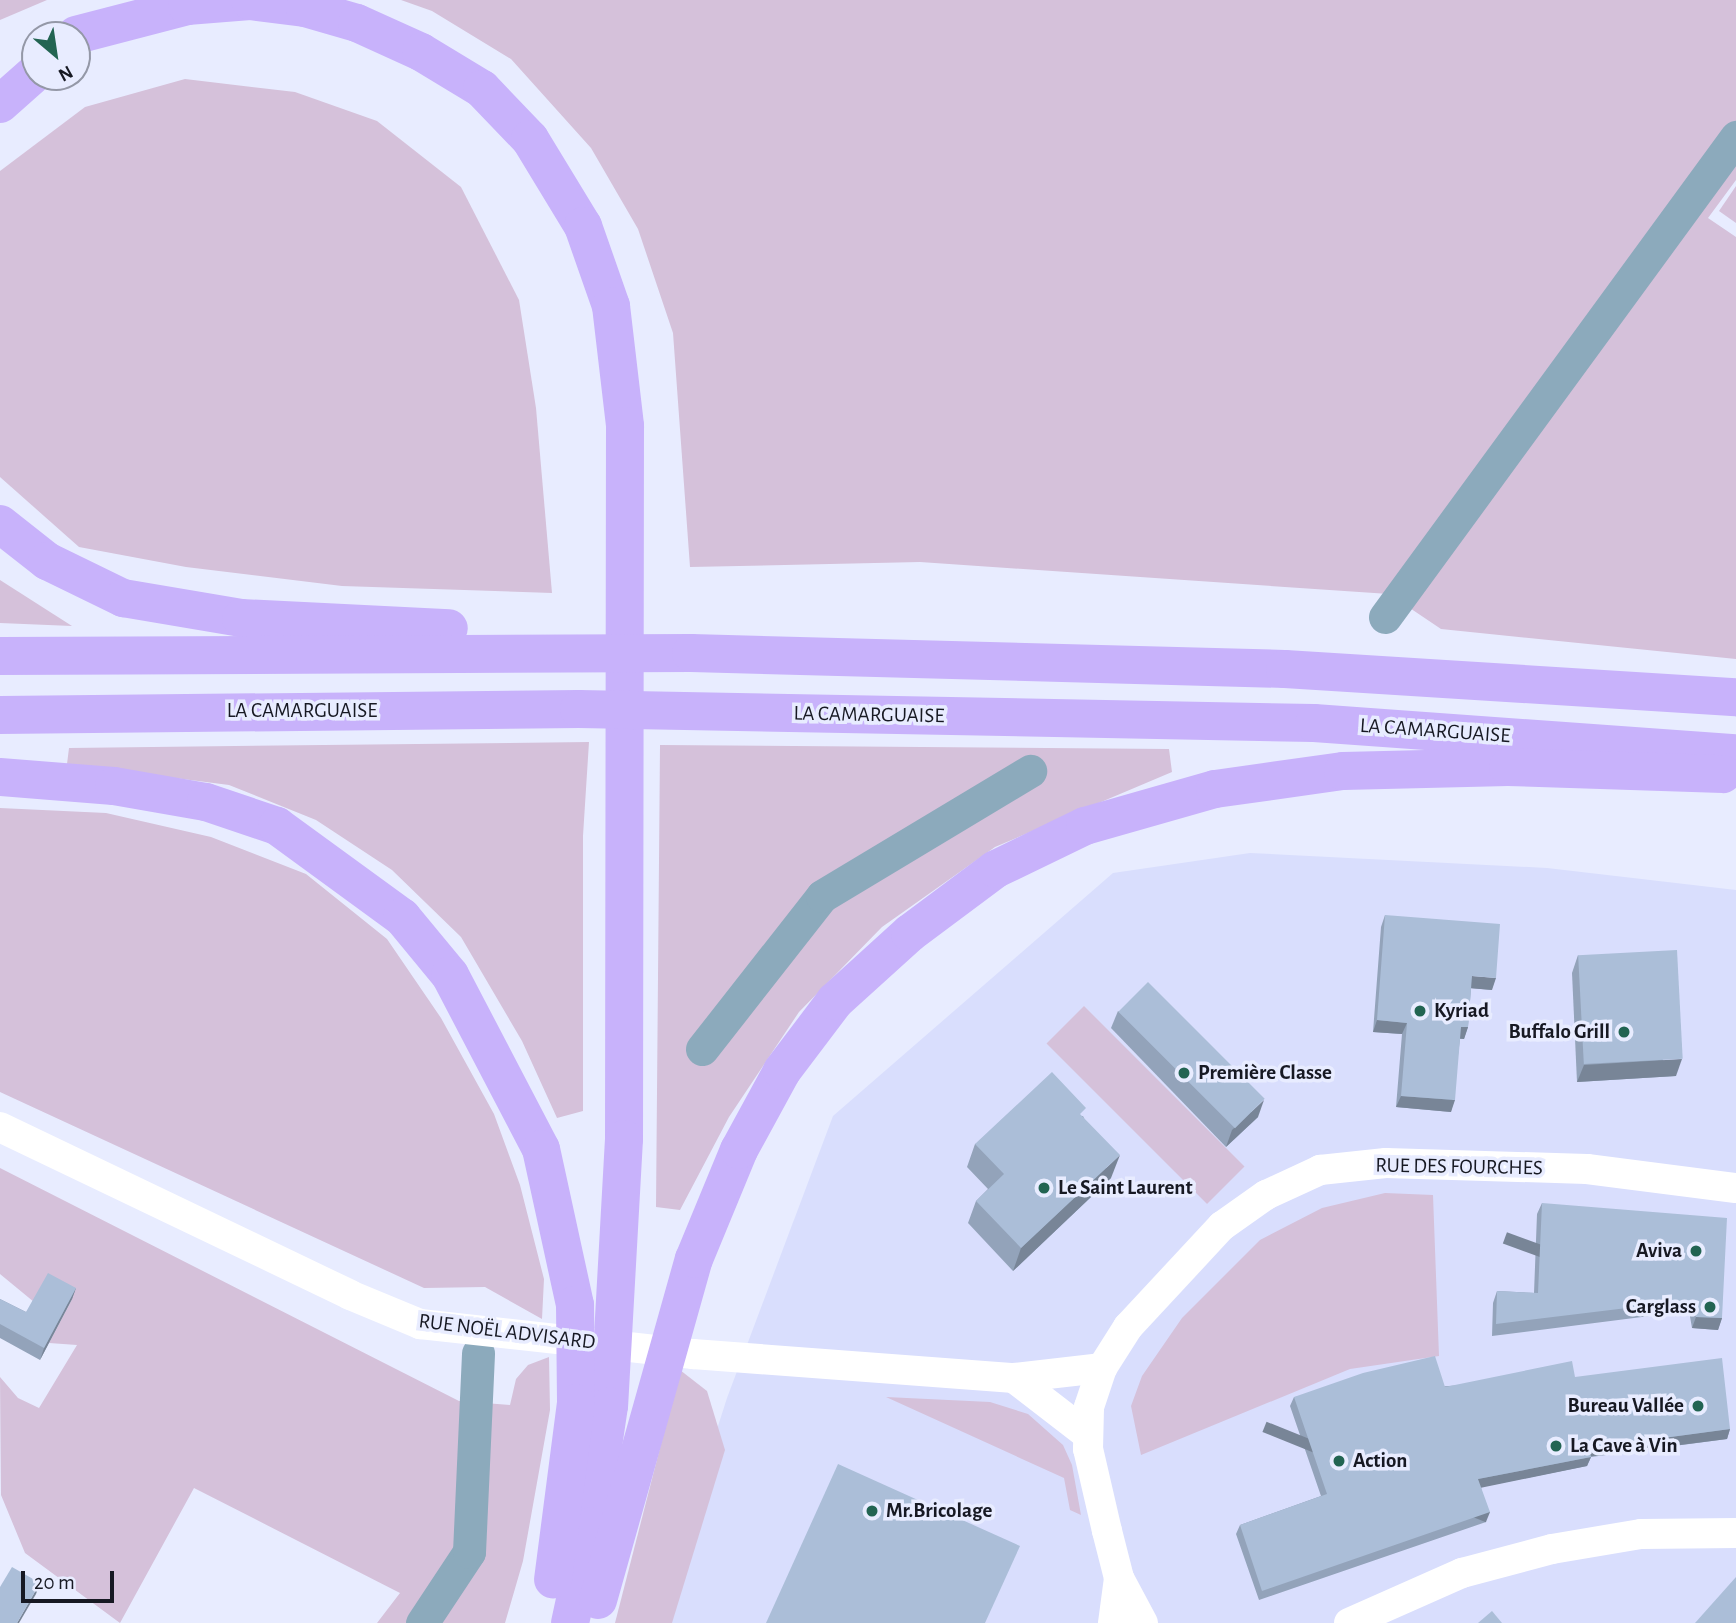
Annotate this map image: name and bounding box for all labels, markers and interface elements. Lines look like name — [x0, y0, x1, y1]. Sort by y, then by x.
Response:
north arrow — [21, 21, 91, 91]
text: N — [55, 62, 76, 85]
street label: LA CAMARGUAISE — [227, 698, 377, 724]
street label: LA CAMARGUAISE — [793, 701, 945, 729]
street label: LA CAMARGUAISE — [1359, 713, 1511, 749]
place label: Kyriad — [1434, 998, 1489, 1024]
marker: Kyriad — [1412, 1003, 1428, 1019]
place label: Buffalo Grill — [1508, 1019, 1610, 1045]
marker: Buffalo Grill — [1616, 1024, 1632, 1040]
place label: Première Classe — [1198, 1060, 1332, 1086]
marker: Première Classe — [1176, 1065, 1192, 1081]
street label: RUE DES FOURCHES — [1375, 1153, 1543, 1181]
place label: Le Saint Laurent — [1058, 1175, 1193, 1201]
marker: Le Saint Laurent — [1036, 1180, 1052, 1196]
place label: Aviva — [1636, 1238, 1682, 1264]
marker: Aviva — [1688, 1243, 1704, 1259]
place label: Carglass — [1626, 1294, 1696, 1320]
marker: Carglass — [1702, 1299, 1718, 1315]
street label: RUE NOËL ADVISARD — [417, 1309, 597, 1355]
place label: Bureau Vallée — [1567, 1393, 1684, 1419]
marker: Bureau Vallée — [1690, 1398, 1706, 1414]
place label: La Cave à Vin — [1570, 1433, 1678, 1459]
marker: La Cave à Vin — [1548, 1438, 1564, 1454]
place label: Action — [1353, 1448, 1407, 1474]
marker: Action — [1331, 1453, 1347, 1469]
place label: Mr.Bricolage — [886, 1498, 992, 1524]
marker: Mr.Bricolage — [864, 1503, 880, 1519]
scale bar — [24, 1556, 117, 1600]
text: 20 m — [34, 1572, 75, 1593]

